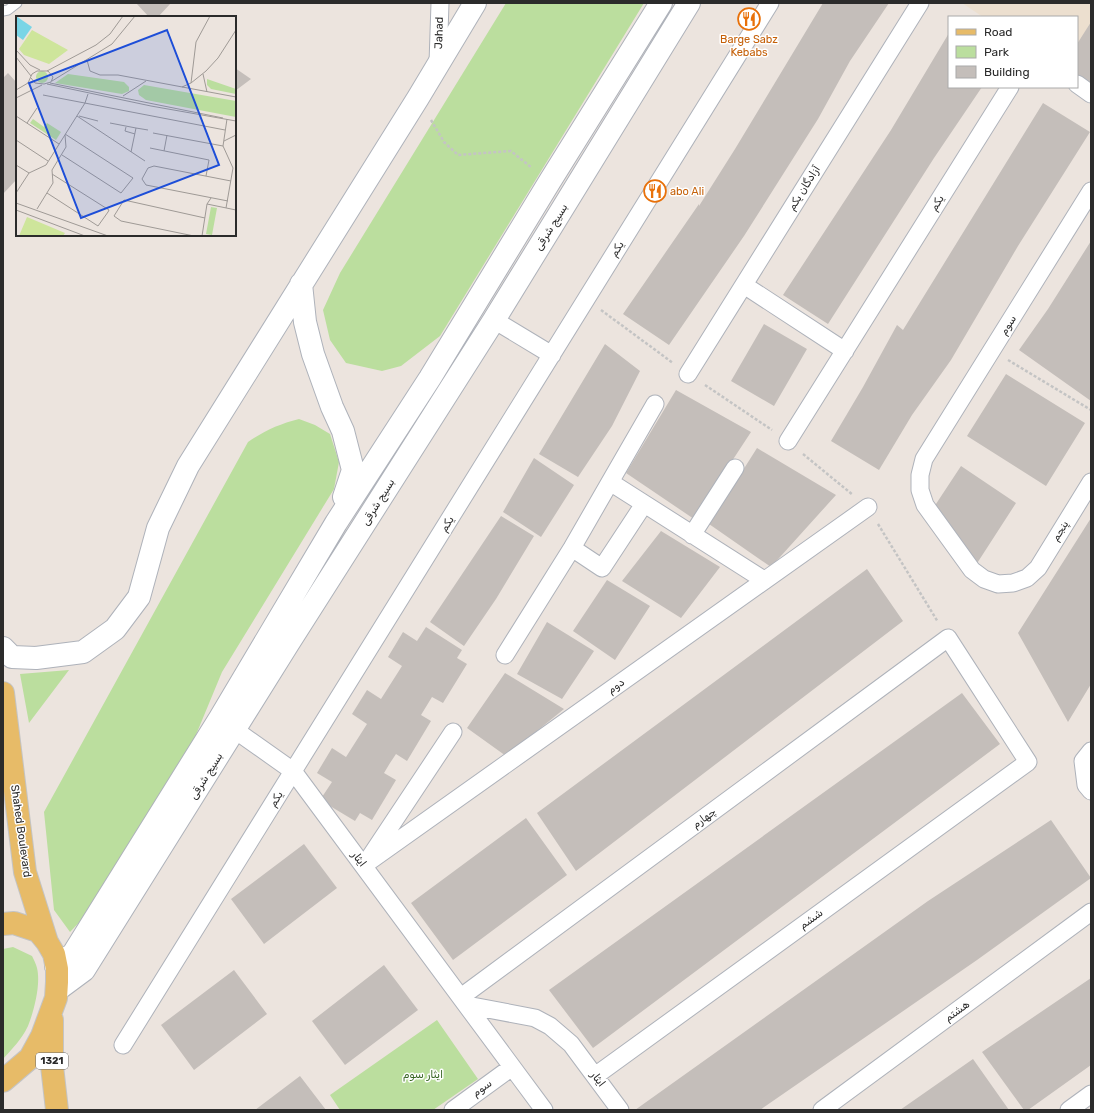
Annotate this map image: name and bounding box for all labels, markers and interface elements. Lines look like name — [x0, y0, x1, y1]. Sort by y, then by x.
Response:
restaurant icon: Barge Sabz Kebabs — [736, 6, 762, 32]
inset map — [16, 16, 236, 236]
legend — [948, 16, 1078, 88]
street label: Jahad — [432, 17, 446, 49]
text: Road — [984, 25, 1012, 39]
place label: Barge Sabz Kebabs — [720, 33, 778, 59]
text: Park — [984, 45, 1010, 59]
text: Building — [984, 65, 1030, 79]
street label: آزادگان یکم — [785, 162, 824, 213]
restaurant icon: abo Ali — [642, 178, 668, 204]
place label: abo Ali — [670, 185, 704, 198]
street label: یکم — [927, 193, 948, 214]
street label: بسیج شرقی — [532, 201, 572, 254]
street label: یکم — [607, 239, 628, 260]
street label: سوم — [997, 313, 1020, 338]
street label: بسیج شرقی — [359, 476, 399, 529]
street label: یکم — [437, 514, 458, 535]
street label: پنجم — [1049, 518, 1072, 544]
street label: دوم — [605, 676, 628, 697]
street label: بسیج شرقی — [187, 750, 227, 803]
street label: Shahed Boulevard — [8, 784, 34, 878]
street label: یکم — [266, 789, 287, 810]
street label: چهارم — [690, 805, 719, 832]
street label: ایثار — [348, 848, 369, 869]
street label: ششم — [797, 906, 826, 933]
street label: هشتم — [942, 998, 973, 1025]
road number: 1321 — [36, 1053, 68, 1069]
park label: ایثار سوم — [403, 1068, 443, 1082]
street label: ایثار — [587, 1068, 608, 1089]
street label: سوم — [470, 1077, 495, 1100]

